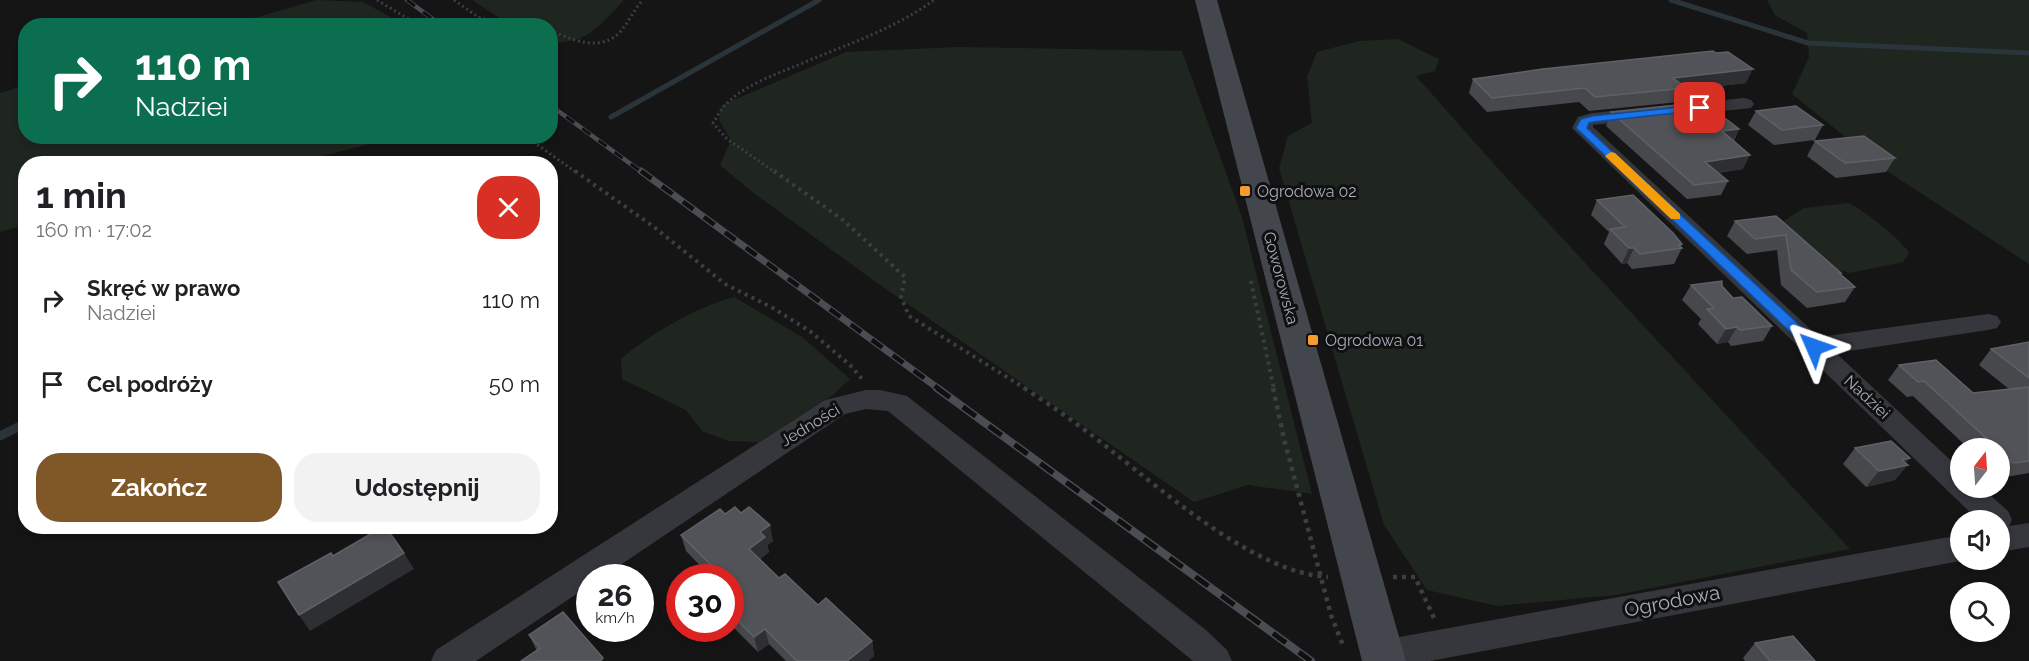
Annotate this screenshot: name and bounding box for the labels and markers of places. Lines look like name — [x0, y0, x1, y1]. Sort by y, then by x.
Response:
pin — [1674, 82, 1725, 133]
place label: Ogrodowa 02 — [1257, 182, 1357, 201]
marker: Ogrodowa 02 — [1238, 184, 1252, 198]
place label: Ogrodowa 01 — [1325, 331, 1423, 350]
marker: Ogrodowa 01 — [1306, 333, 1320, 347]

